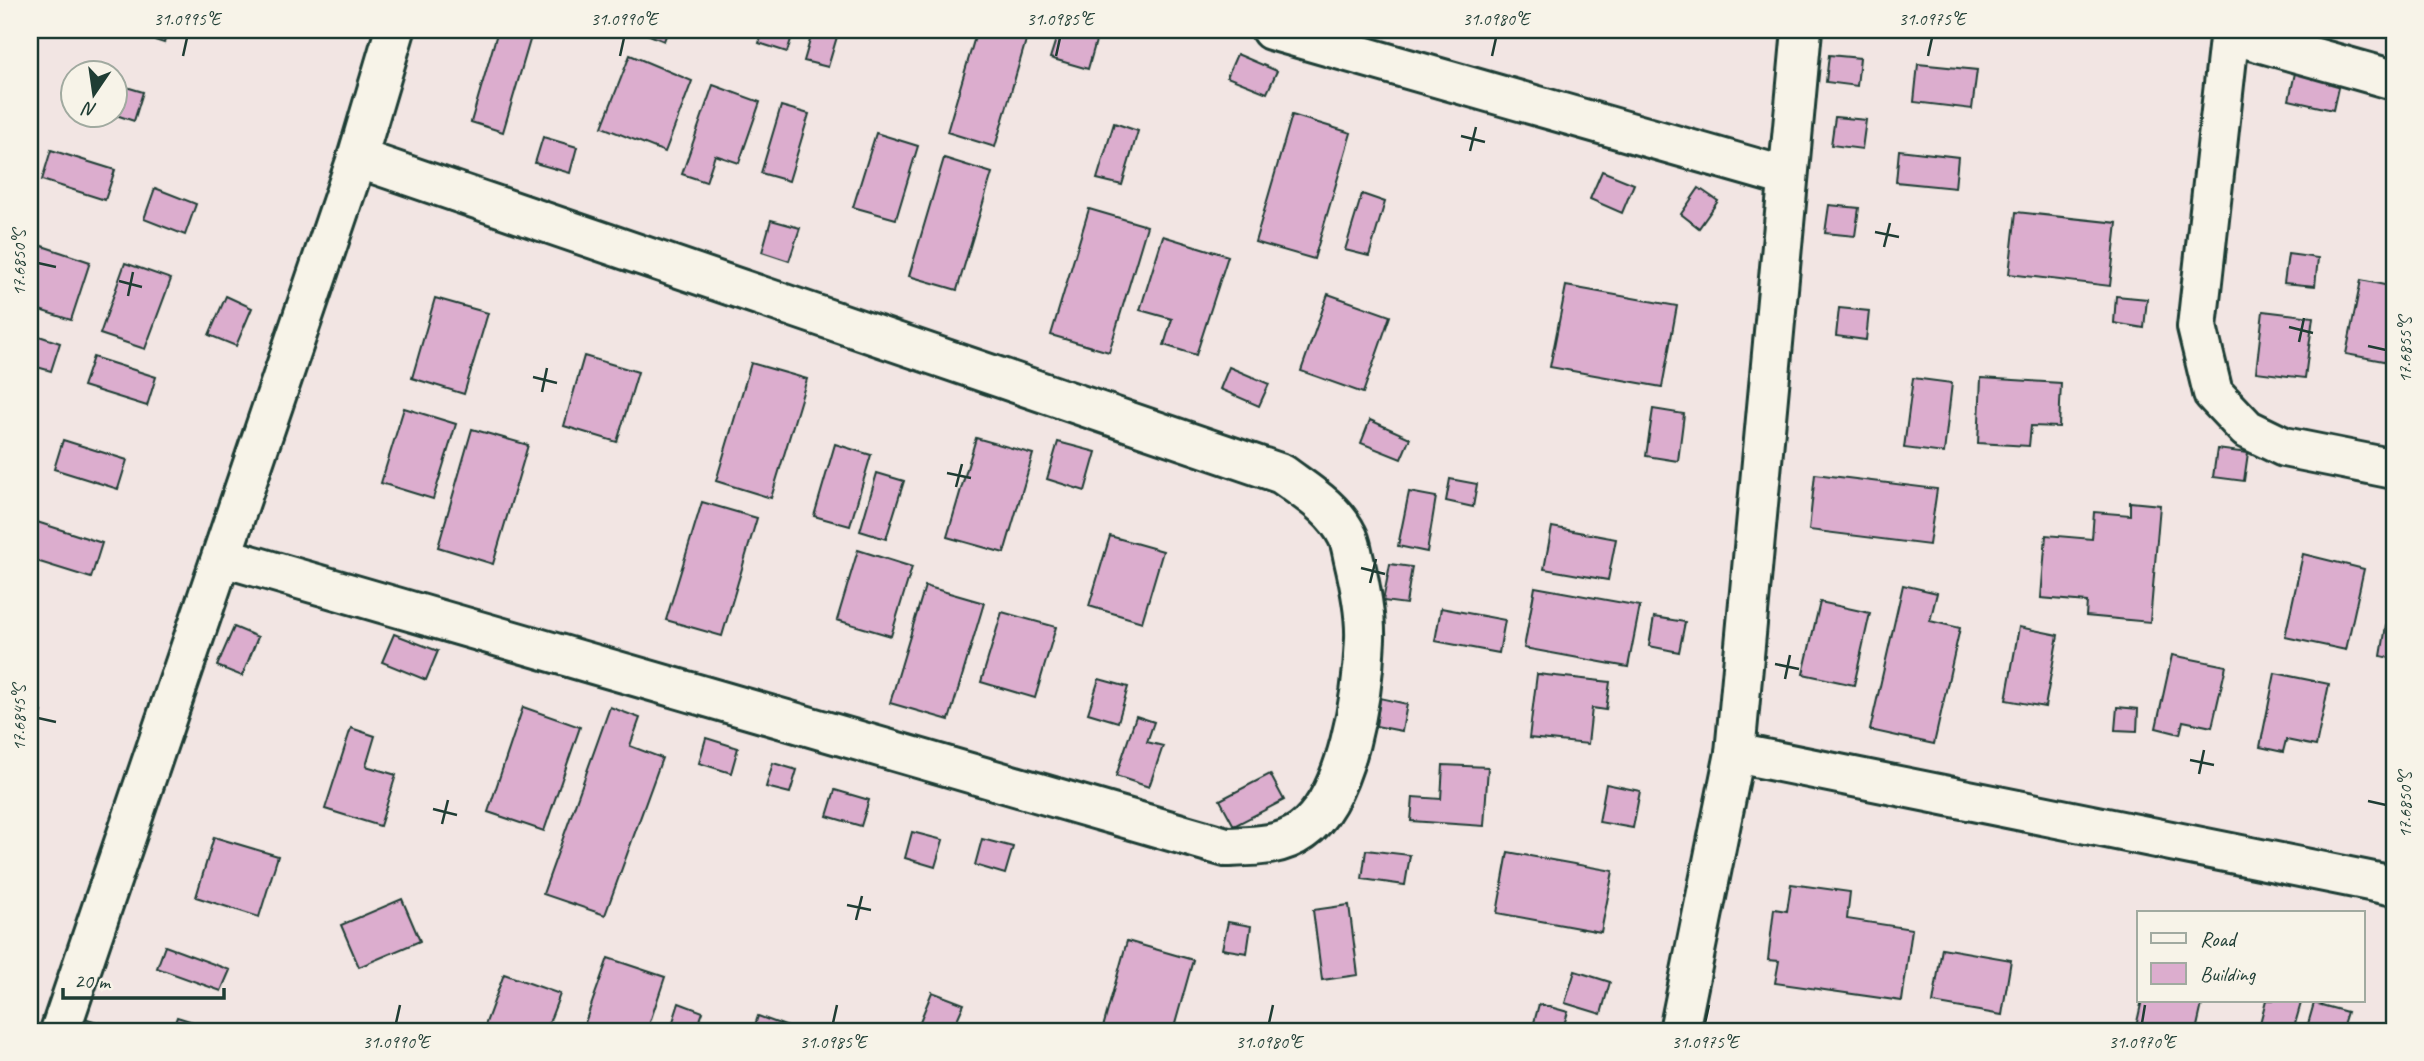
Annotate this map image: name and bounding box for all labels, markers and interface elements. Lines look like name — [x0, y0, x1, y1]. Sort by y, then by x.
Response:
text: 31.0995°E — [154, 8, 223, 30]
text: 31.0990°E — [591, 8, 660, 30]
text: 31.0985°E — [1027, 8, 1096, 30]
text: 31.0980°E — [1463, 8, 1532, 30]
text: 31.0975°E — [1899, 8, 1968, 30]
north arrow — [60, 60, 130, 130]
text: N — [79, 96, 99, 123]
text: 17.6850°S — [8, 227, 30, 296]
text: 17.6855°S — [2394, 314, 2416, 383]
text: 17.6845°S — [8, 682, 30, 751]
text: 17.6850°S — [2394, 769, 2416, 838]
legend — [2137, 911, 2364, 1002]
text: Road — [2200, 926, 2239, 952]
scale bar — [63, 956, 224, 1000]
text: Building — [2200, 961, 2257, 987]
text: 20 m — [74, 968, 112, 994]
text: 31.0990°E — [363, 1031, 432, 1053]
text: 31.0985°E — [800, 1031, 869, 1053]
text: 31.0980°E — [1236, 1031, 1305, 1053]
text: 31.0975°E — [1672, 1031, 1741, 1053]
text: 31.0970°E — [2109, 1031, 2178, 1053]

